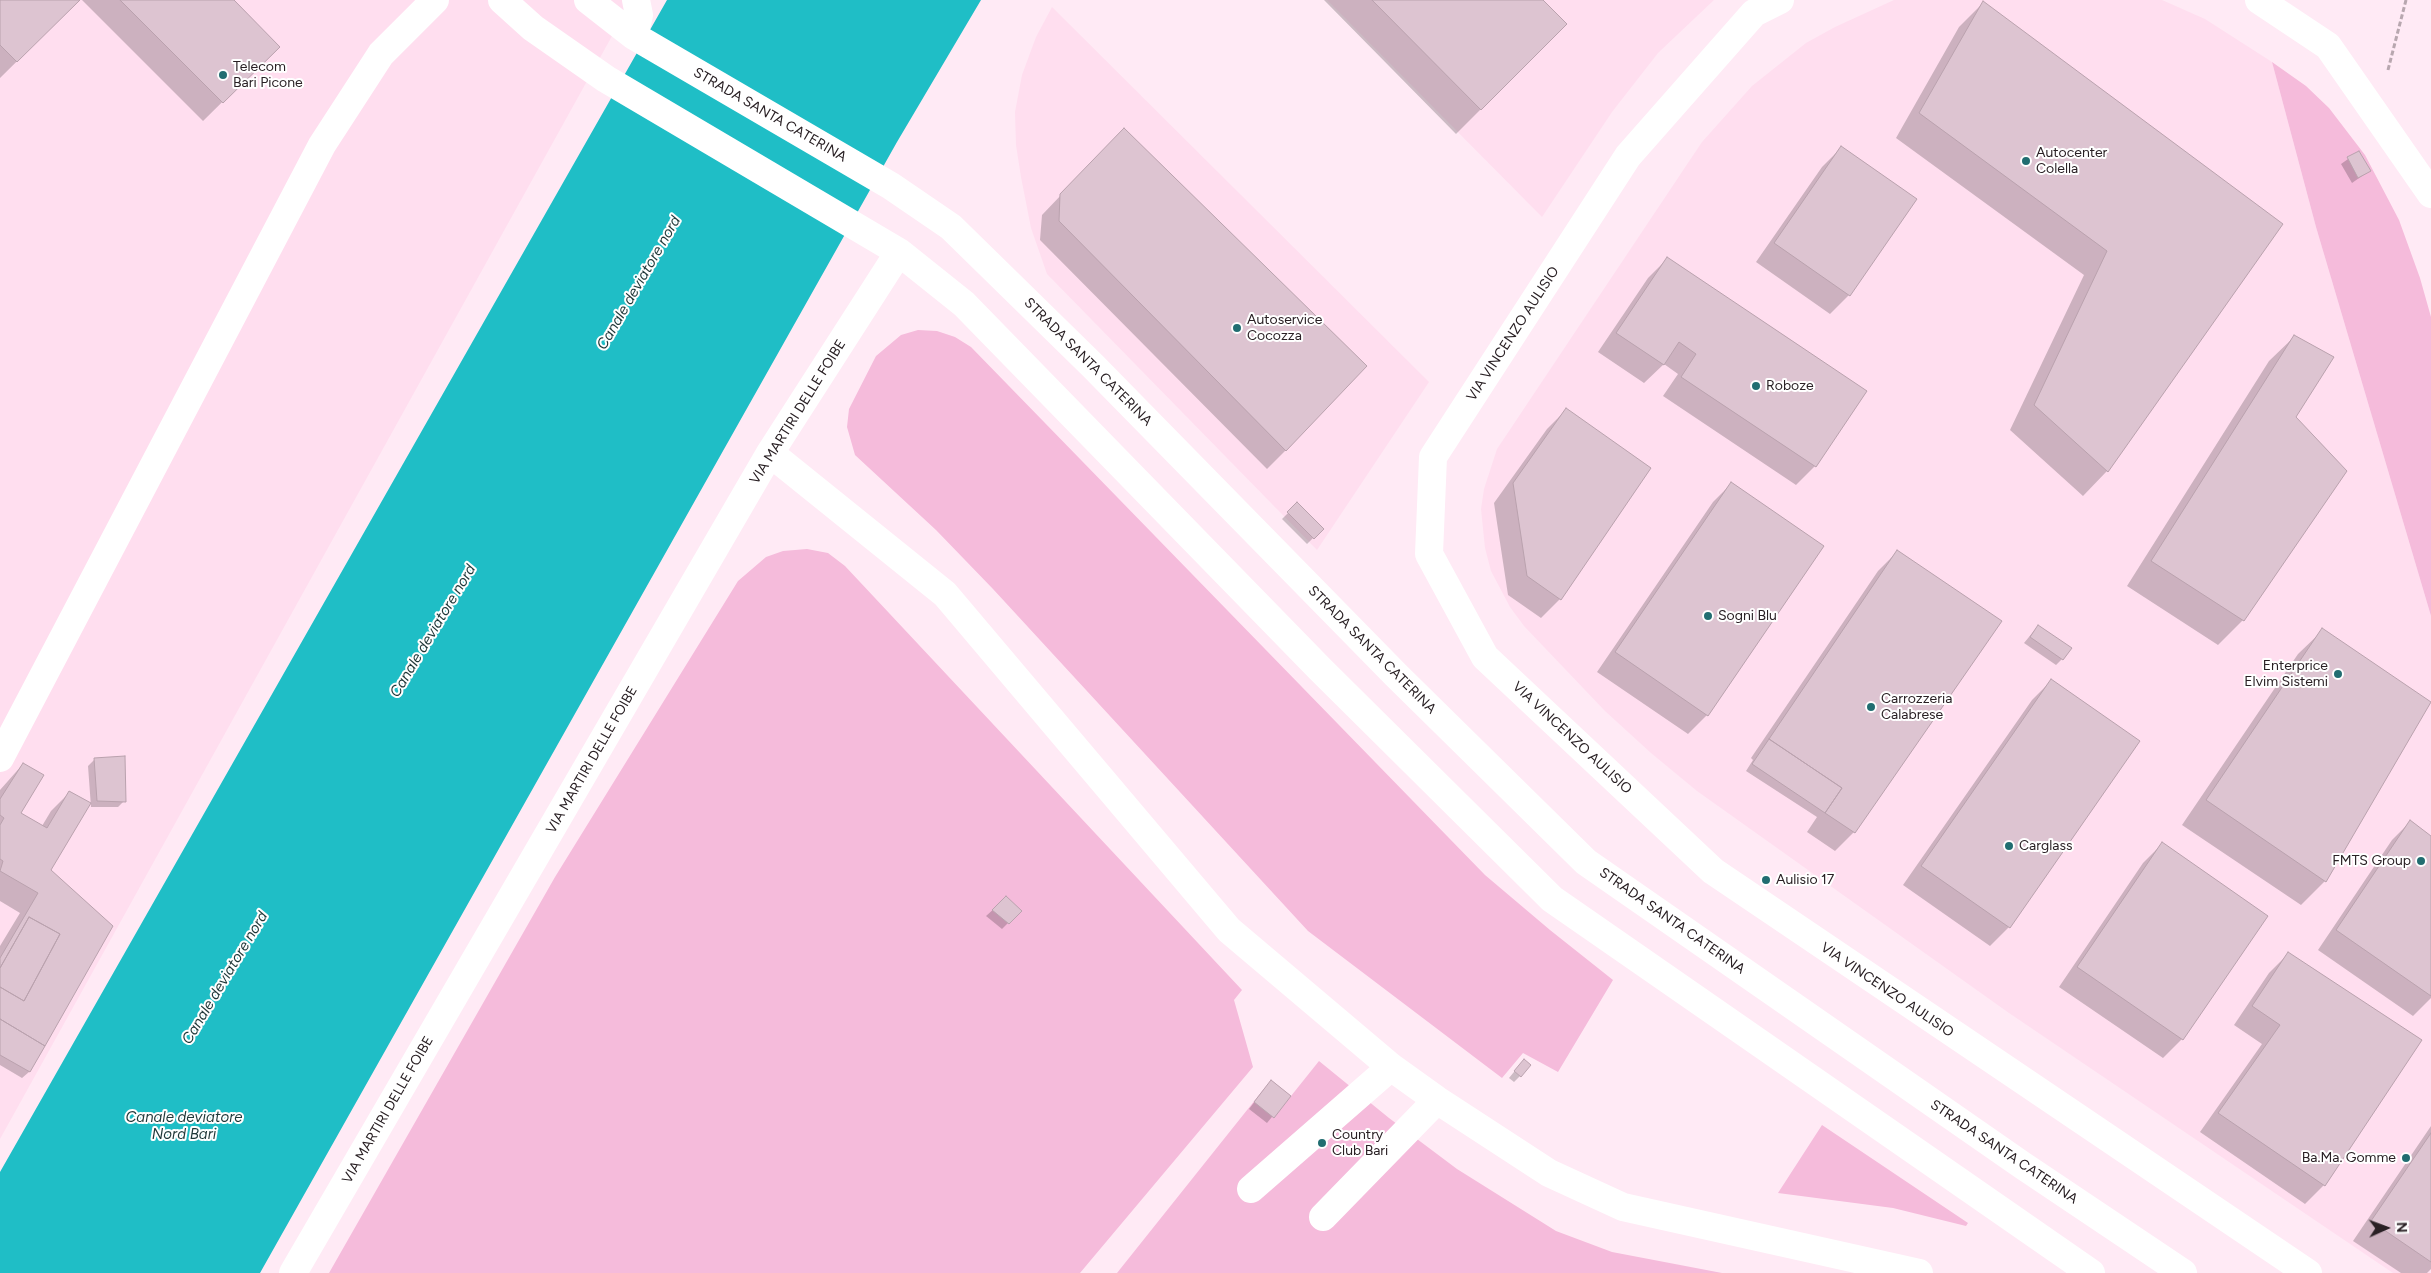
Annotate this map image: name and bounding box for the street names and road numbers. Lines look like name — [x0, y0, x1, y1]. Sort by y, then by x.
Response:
street label: STRADA SANTA CATERINA — [690, 64, 850, 166]
street label: VIA VINCENZO AULISIO — [1463, 264, 1563, 404]
street label: STRADA SANTA CATERINA — [1021, 295, 1155, 429]
street label: VIA MARTIRI DELLE FOIBE — [747, 337, 849, 487]
street label: STRADA SANTA CATERINA — [1305, 583, 1439, 717]
street label: VIA VINCENZO AULISIO — [1509, 678, 1635, 798]
street label: VIA MARTIRI DELLE FOIBE — [543, 683, 641, 837]
street label: STRADA SANTA CATERINA — [1596, 864, 1748, 978]
street label: VIA VINCENZO AULISIO — [1817, 939, 1957, 1041]
street label: VIA MARTIRI DELLE FOIBE — [339, 1033, 437, 1187]
street label: STRADA SANTA CATERINA — [1927, 1096, 2081, 1208]

